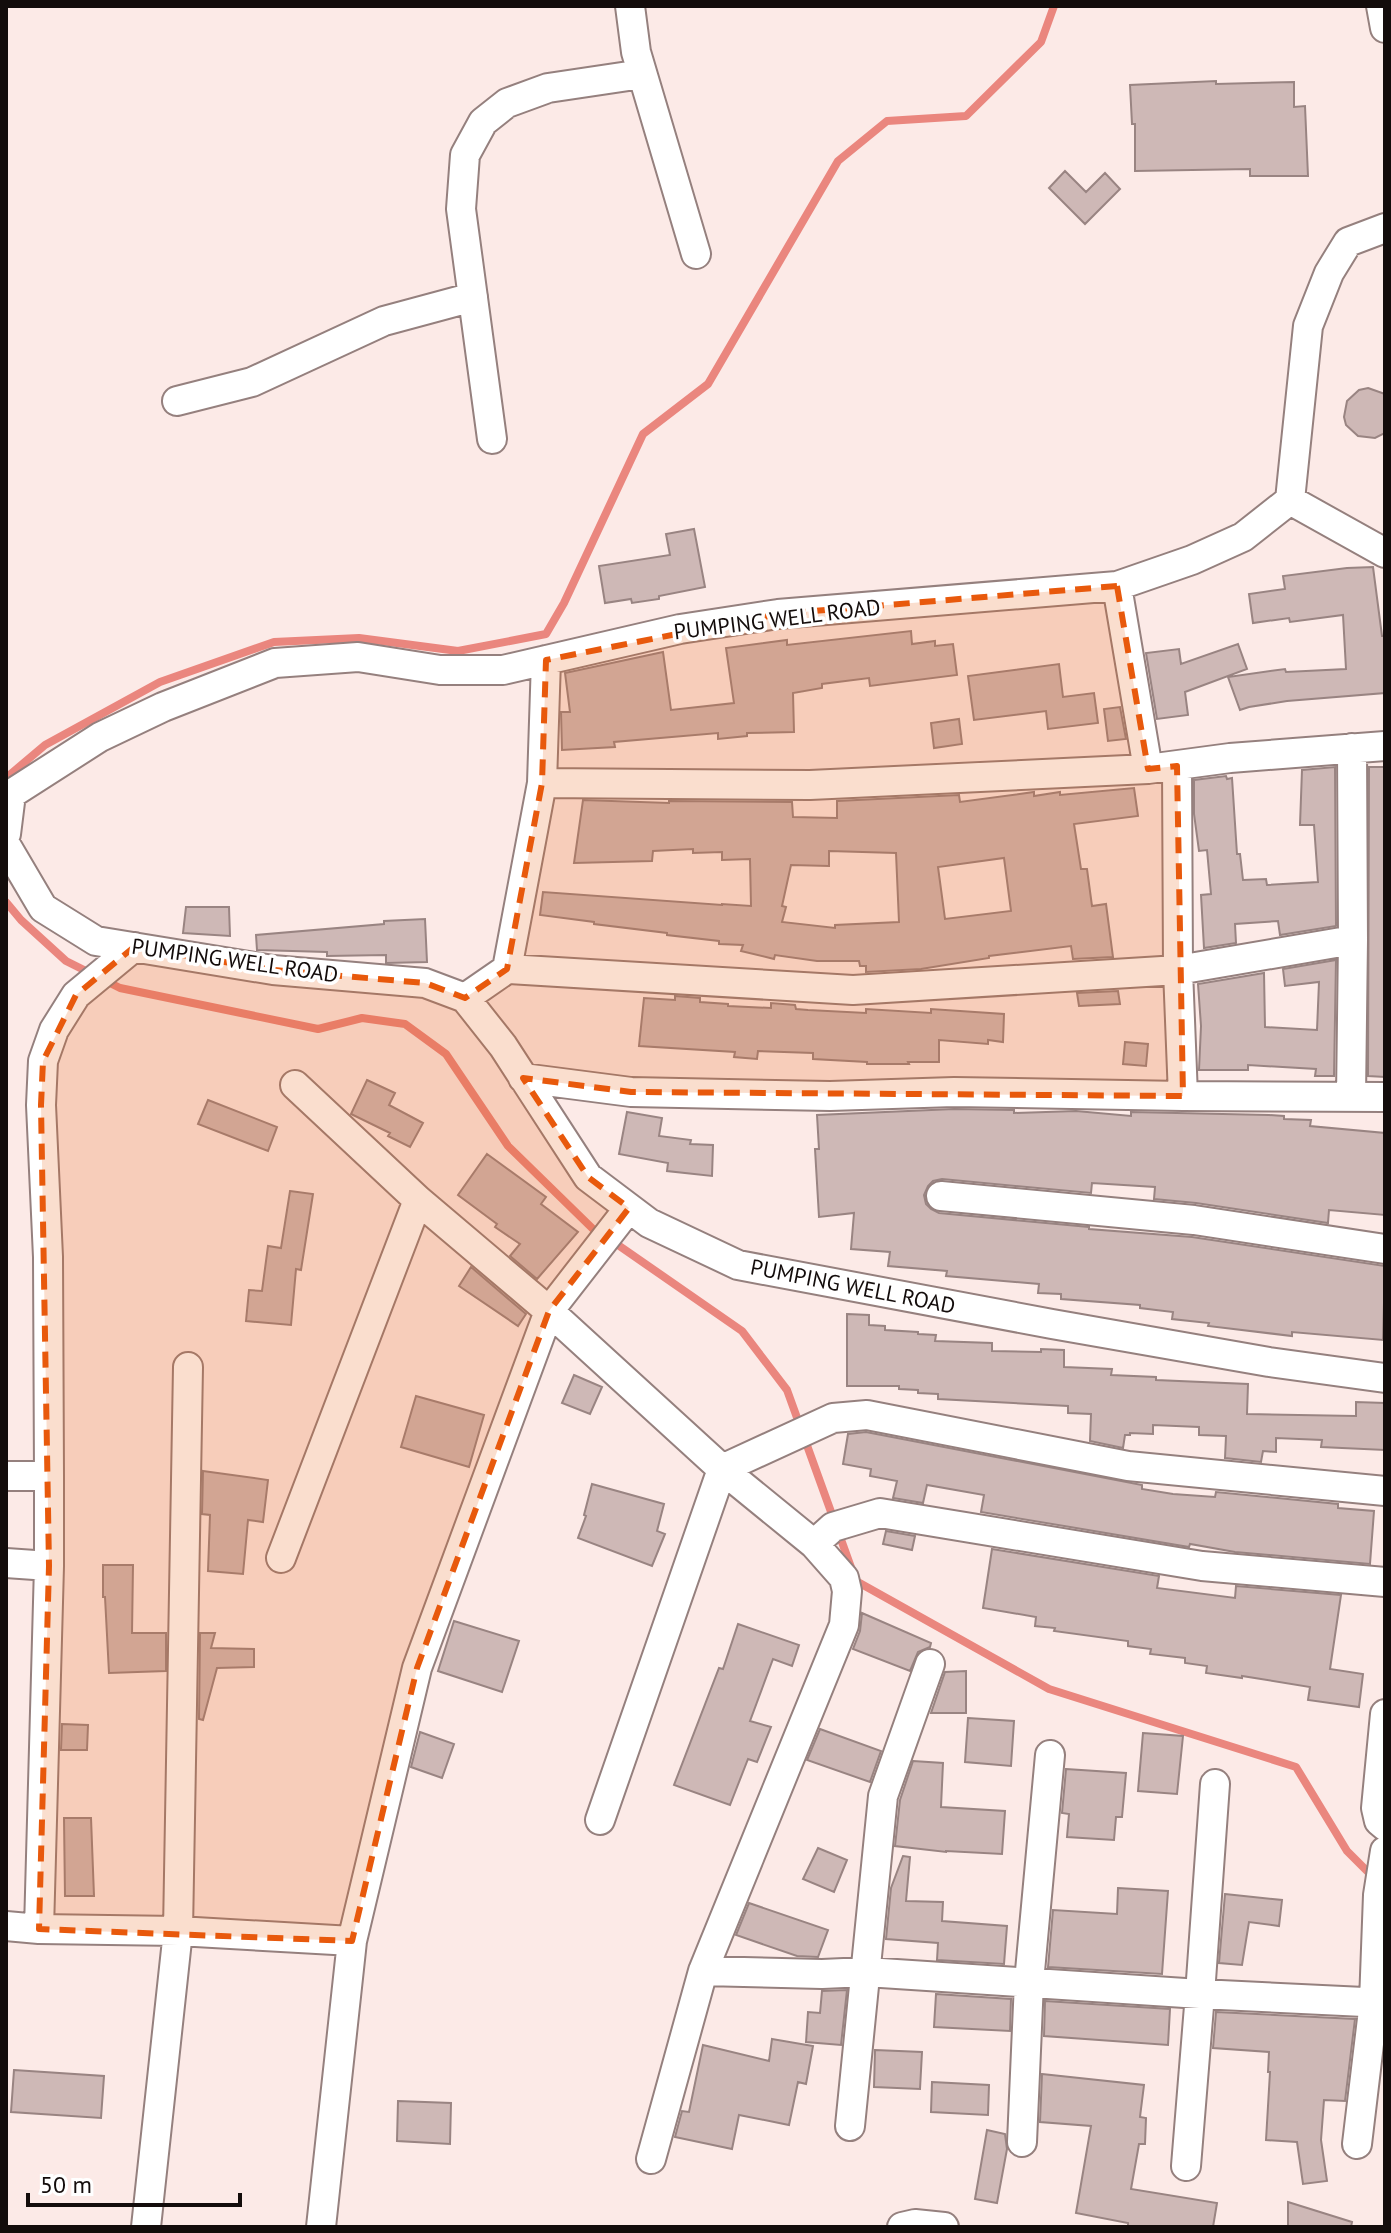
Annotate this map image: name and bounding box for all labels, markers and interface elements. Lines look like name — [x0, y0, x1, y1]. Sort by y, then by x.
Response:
street label: PUMPING WELL ROAD — [672, 592, 882, 646]
street label: PUMPING WELL ROAD — [130, 932, 340, 988]
street label: PUMPING WELL ROAD — [748, 1252, 958, 1320]
scale bar — [28, 2157, 240, 2207]
text: 50 m — [40, 2169, 92, 2200]

